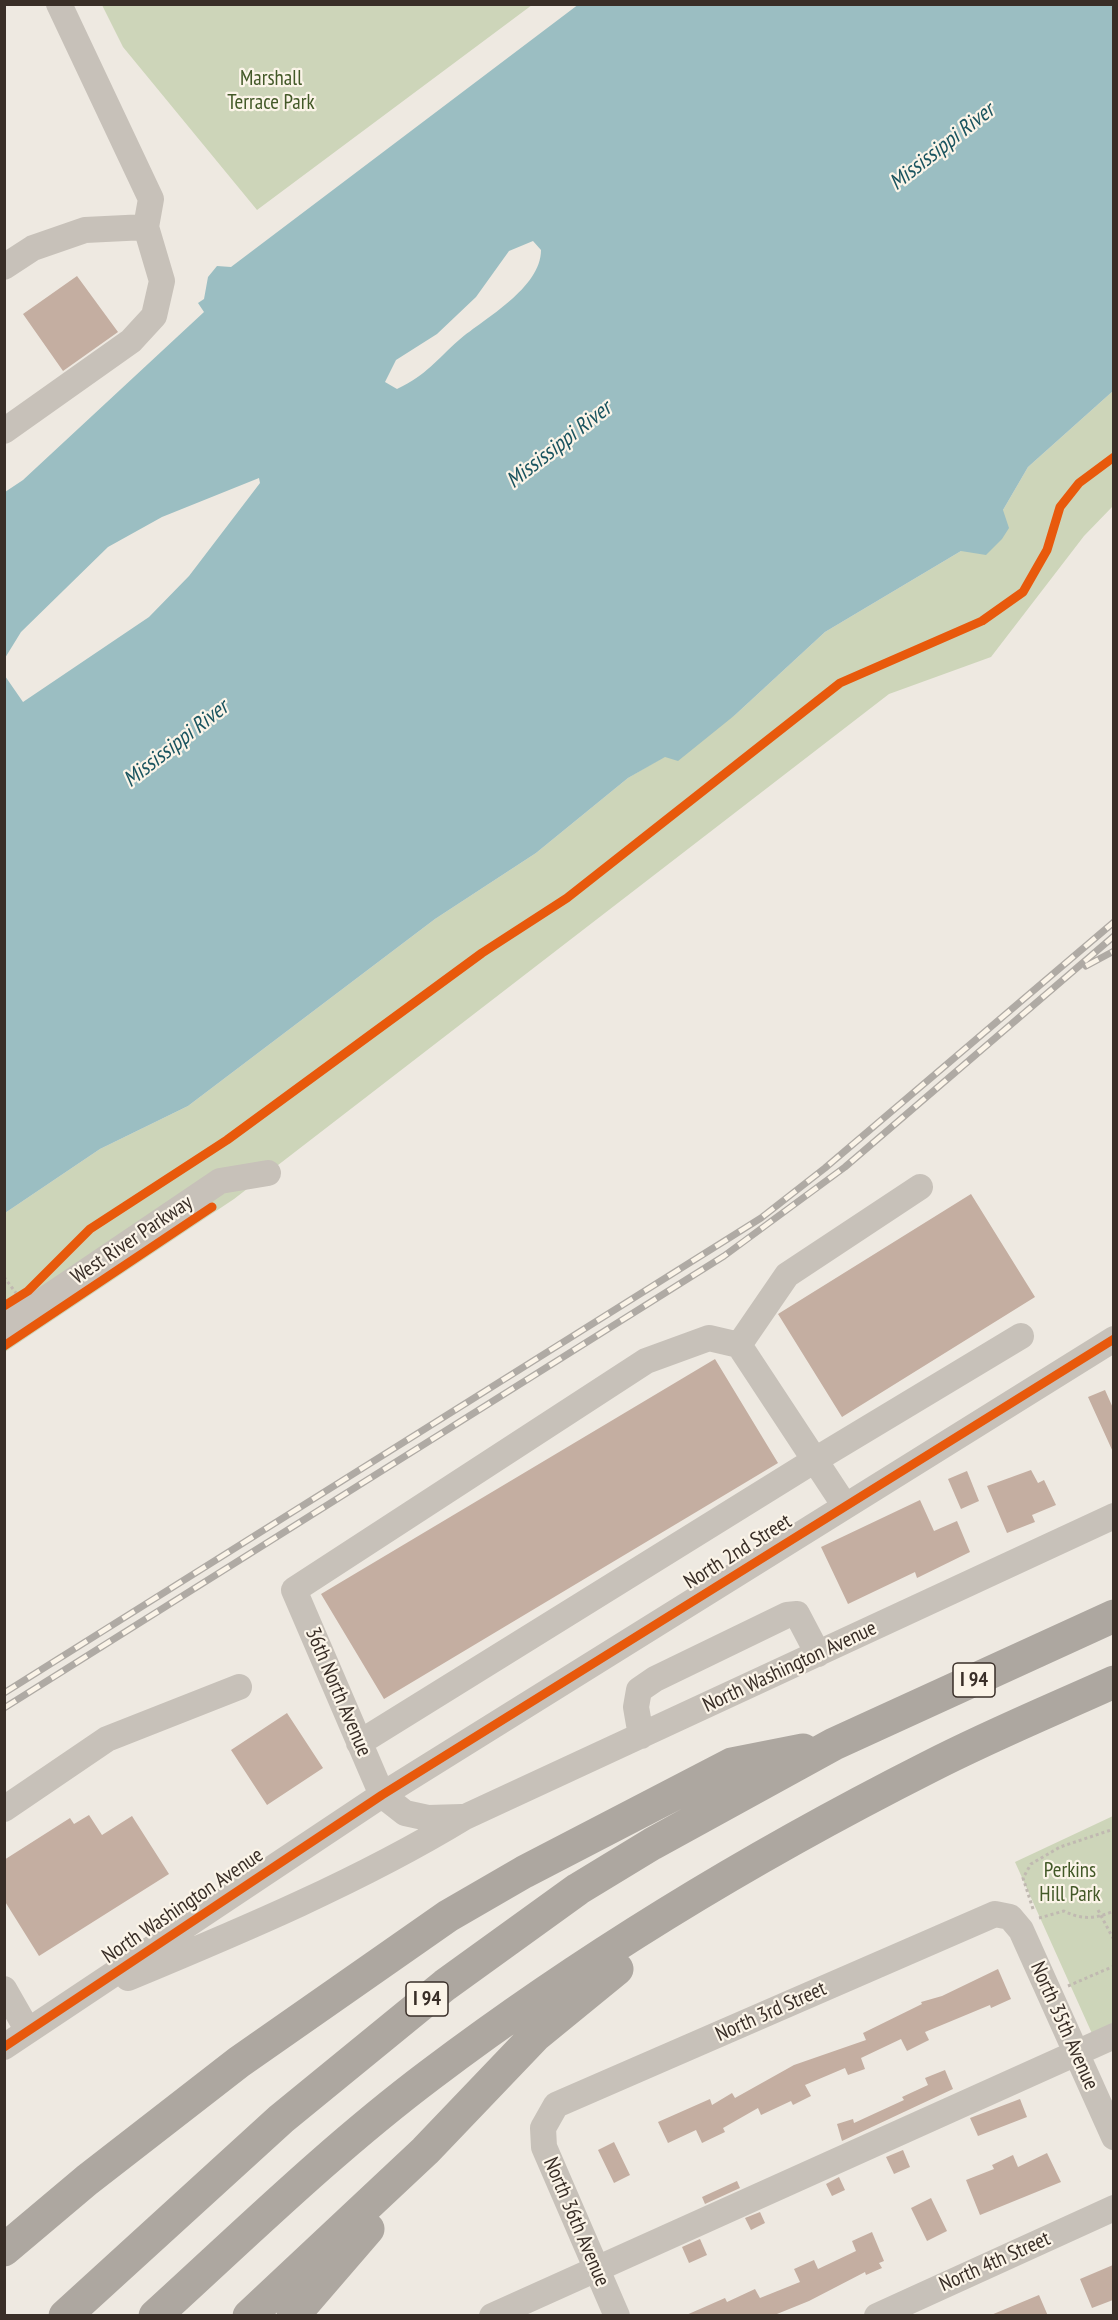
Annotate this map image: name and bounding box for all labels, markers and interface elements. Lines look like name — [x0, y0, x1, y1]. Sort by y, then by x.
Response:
park label: Marshall Terrace Park — [227, 66, 315, 116]
water label: Mississippi River — [884, 98, 1000, 196]
water label: Mississippi River — [501, 396, 617, 494]
water label: Mississippi River — [118, 695, 234, 793]
street label: West River Parkway — [67, 1190, 197, 1290]
street label: North 2nd Street — [680, 1509, 796, 1595]
street label: North Washington Avenue — [699, 1616, 881, 1718]
street label: 36th North Avenue — [300, 1624, 376, 1760]
road number: I 94 — [953, 1663, 995, 1697]
street label: North Washington Avenue — [98, 1843, 268, 1969]
park label: Perkins Hill Park — [1039, 1858, 1101, 1908]
street label: North 35th Avenue — [1025, 1958, 1103, 2094]
street label: North 3rd Street — [712, 1976, 830, 2048]
road number: I 94 — [406, 1982, 448, 2016]
street label: North 36th Avenue — [538, 2154, 614, 2290]
street label: North 4th Street — [936, 2226, 1054, 2298]

